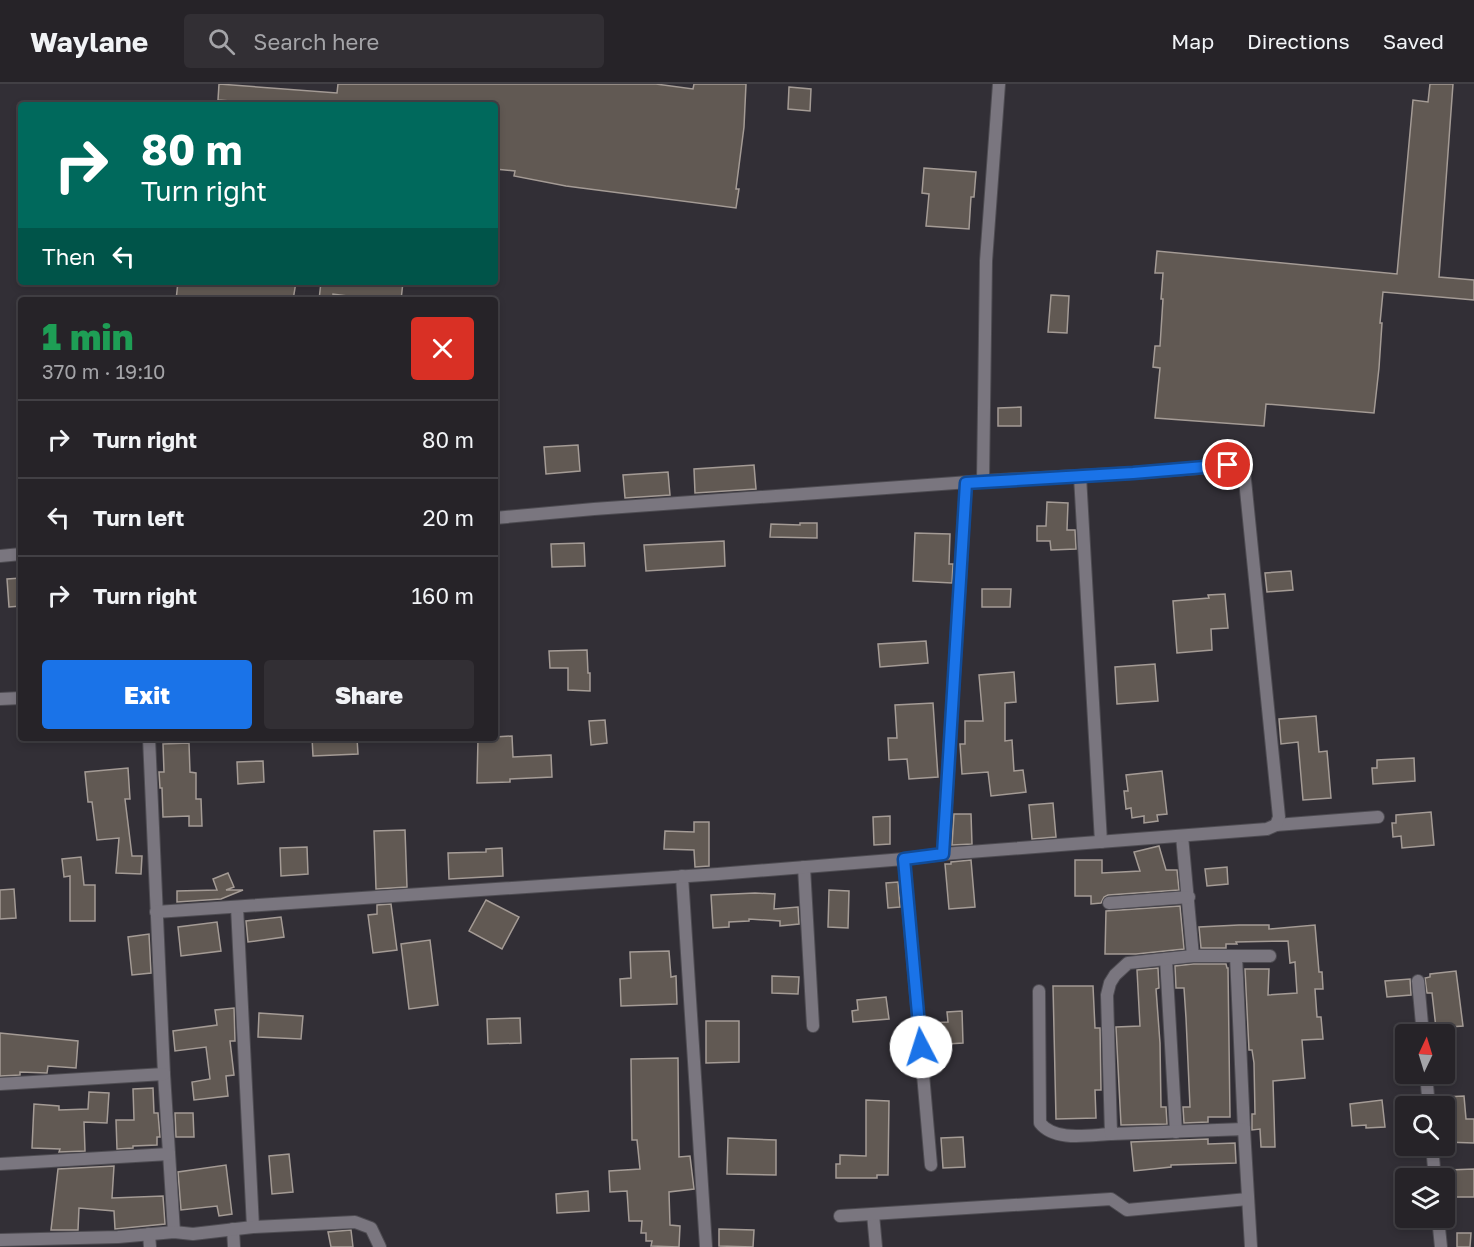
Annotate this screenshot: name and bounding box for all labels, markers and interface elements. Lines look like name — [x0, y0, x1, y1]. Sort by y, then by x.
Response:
search box — [184, 14, 604, 68]
text: Waylane — [30, 25, 148, 58]
icon: search — [205, 25, 238, 58]
text: Search here — [253, 28, 379, 55]
text: Map — [1171, 28, 1214, 54]
text: Directions — [1247, 28, 1350, 54]
text: Saved — [1383, 28, 1444, 54]
text: 80 m — [141, 124, 242, 174]
icon: right — [42, 126, 120, 204]
text: Turn right — [141, 175, 267, 207]
icon: left — [107, 240, 140, 273]
text: Then — [42, 243, 95, 270]
text: 1 min — [42, 315, 133, 358]
button: close — [411, 317, 474, 380]
text: 370 m · 19:10 — [42, 359, 165, 383]
icon: right — [42, 423, 75, 456]
text: Turn right — [93, 426, 197, 453]
text: 80 m — [422, 426, 474, 453]
pin — [1202, 439, 1253, 490]
icon: arrive — [1211, 448, 1244, 481]
icon: left — [42, 501, 75, 534]
text: Turn left — [93, 504, 184, 531]
text: 20 m — [423, 504, 474, 531]
icon: right — [42, 579, 75, 612]
text: Turn right — [93, 582, 197, 609]
text: 160 m — [411, 582, 474, 609]
button: Exit — [42, 660, 252, 729]
button: Share — [264, 660, 474, 729]
position arrow — [889, 1015, 953, 1079]
north arrow — [1395, 1024, 1455, 1084]
map controls — [1395, 1024, 1455, 1228]
button: search — [1395, 1096, 1455, 1156]
button: layers — [1395, 1168, 1455, 1228]

